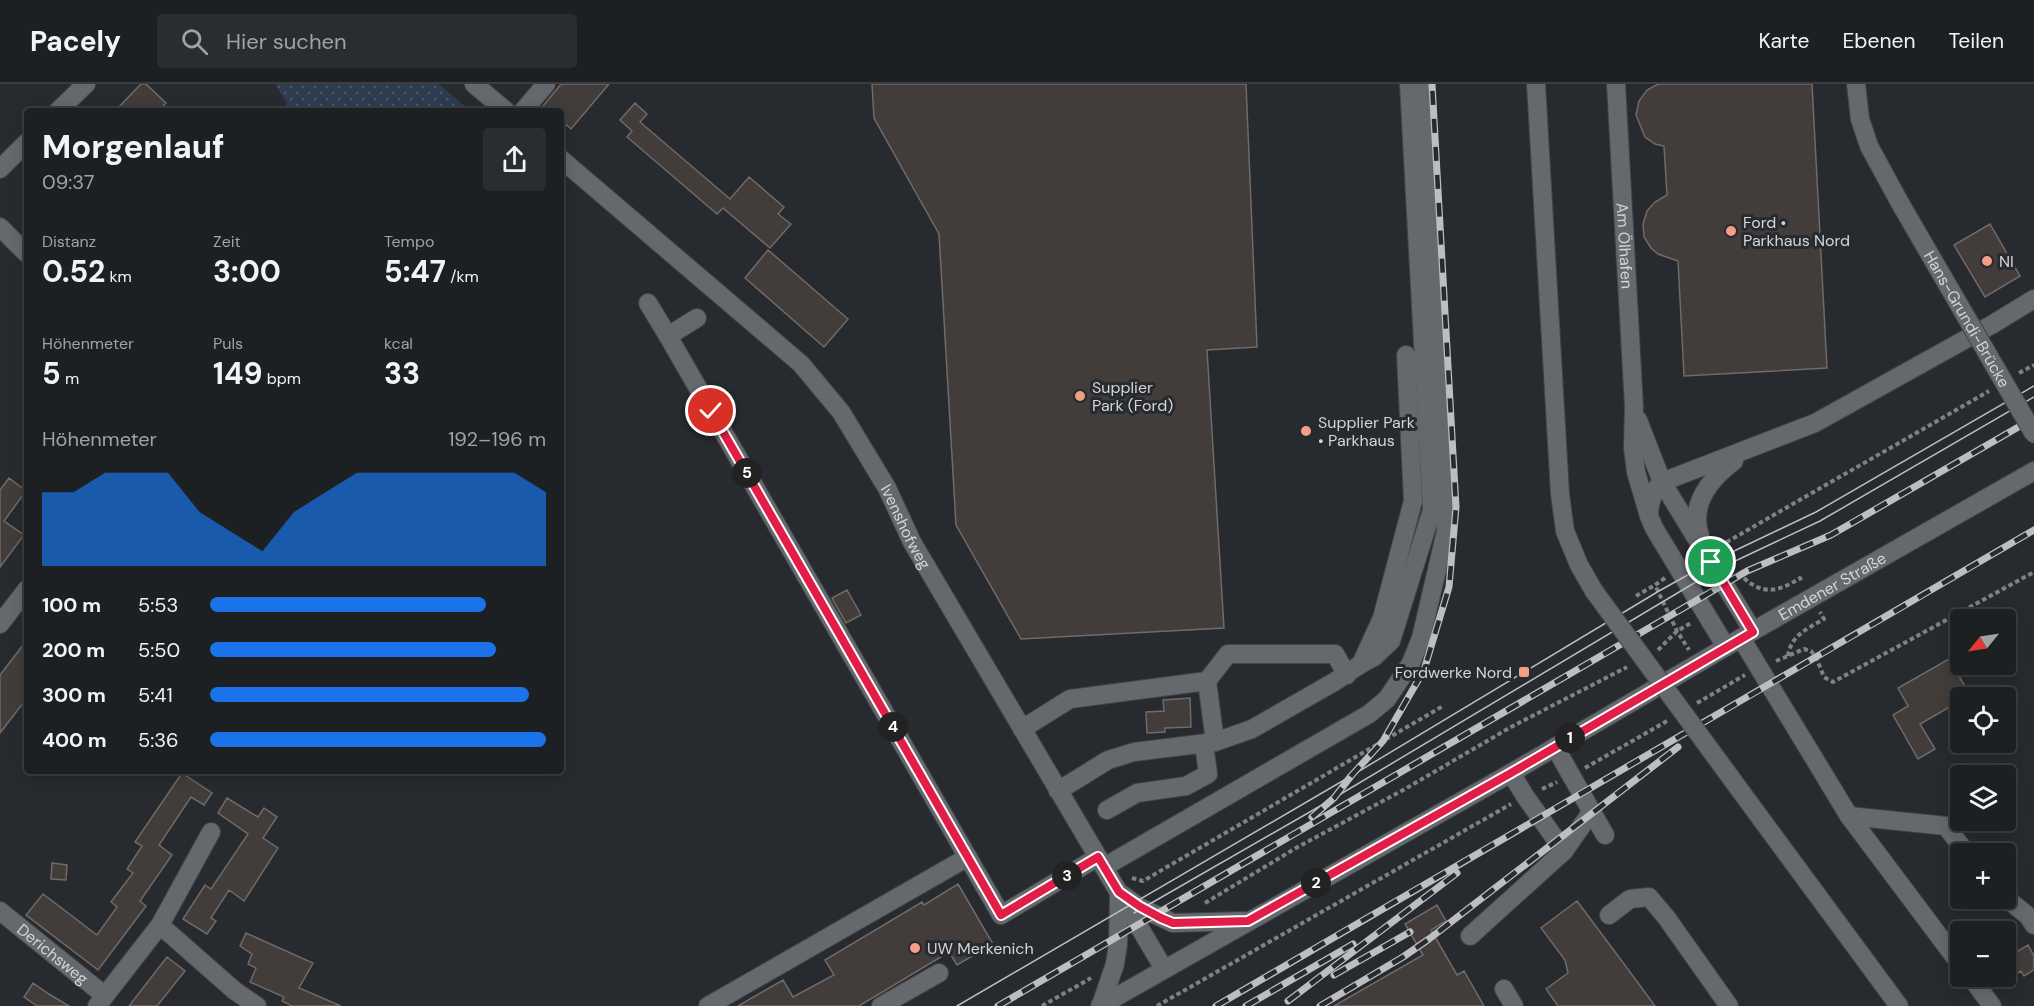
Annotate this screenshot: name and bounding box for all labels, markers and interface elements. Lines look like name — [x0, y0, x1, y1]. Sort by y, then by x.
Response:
search box — [157, 14, 577, 68]
text: Pacely — [30, 23, 121, 60]
icon: search — [178, 25, 211, 58]
text: Hier suchen — [226, 27, 347, 56]
text: Karte — [1759, 27, 1809, 55]
text: Ebenen — [1842, 27, 1915, 55]
text: Teilen — [1948, 27, 2004, 55]
text: Morgenlauf — [42, 125, 224, 168]
button: share — [483, 128, 546, 191]
text: 09:37 — [42, 169, 94, 195]
street label: Am Ölhafen — [1612, 202, 1638, 289]
place label: Ford • Parkhaus Nord — [1743, 212, 1850, 251]
marker: Ford • Parkhaus Nord — [1724, 224, 1738, 238]
text: Distanz — [42, 231, 96, 252]
text: Zeit — [213, 231, 241, 252]
text: Tempo — [384, 231, 434, 252]
street label: Hans-Grundi-Brücke — [1919, 247, 2015, 391]
place label: NI — [1999, 251, 2014, 272]
text: 0.52 — [42, 252, 105, 291]
text: 3:00 — [213, 252, 281, 291]
text: 5:47 — [384, 252, 446, 291]
marker: NI — [1980, 254, 1994, 268]
text: km — [105, 266, 132, 287]
text: /km — [446, 266, 479, 287]
text: Höhenmeter — [42, 333, 134, 354]
text: Puls — [213, 333, 243, 354]
text: kcal — [384, 333, 413, 354]
text: 5 — [42, 354, 61, 393]
text: 149 — [213, 354, 262, 393]
text: 33 — [384, 354, 420, 393]
text: m — [61, 368, 79, 389]
text: bpm — [262, 368, 301, 389]
place label: Supplier Park (Ford) — [1092, 377, 1173, 416]
pin — [685, 385, 736, 436]
marker: Supplier Park (Ford) — [1073, 389, 1087, 403]
icon: check — [694, 394, 727, 427]
place label: Supplier Park • Parkhaus — [1318, 412, 1415, 451]
marker: Supplier Park • Parkhaus — [1299, 424, 1313, 438]
text: Höhenmeter — [42, 426, 157, 452]
text: 192–196 m — [448, 426, 546, 452]
pin: 5 — [732, 458, 762, 488]
text: 5 — [742, 462, 752, 483]
street label: Ivenshofweg — [876, 480, 936, 573]
pin — [1685, 536, 1736, 587]
icon: arrive — [1694, 545, 1727, 578]
street label: Emdener Straße — [1774, 547, 1890, 625]
text: 100 m — [42, 592, 101, 618]
text: 5:53 — [138, 592, 178, 618]
north arrow — [1950, 609, 2016, 675]
map controls — [1950, 609, 2016, 987]
text: 200 m — [42, 637, 105, 663]
text: 5:50 — [138, 637, 180, 663]
place label: Fordwerke Nord — [1395, 662, 1512, 683]
marker: Fordwerke Nord — [1517, 665, 1531, 679]
text: 300 m — [42, 682, 106, 708]
text: 5:41 — [138, 682, 173, 708]
button: locate — [1950, 687, 2016, 753]
pin: 4 — [878, 712, 908, 742]
text: 4 — [888, 716, 898, 737]
pin: 1 — [1555, 723, 1585, 753]
text: 400 m — [42, 727, 107, 753]
text: 5:36 — [138, 727, 179, 753]
text: 1 — [1567, 727, 1573, 748]
button: layers — [1950, 765, 2016, 831]
button: + — [1950, 843, 2016, 909]
pin: 3 — [1052, 861, 1082, 891]
text: 3 — [1062, 865, 1072, 886]
pin: 2 — [1301, 868, 1331, 898]
text: 2 — [1311, 872, 1321, 893]
street label: Derichsweg — [13, 919, 93, 989]
button: − — [1950, 921, 2016, 987]
place label: UW Merkenich — [927, 938, 1034, 959]
marker: UW Merkenich — [908, 941, 922, 955]

